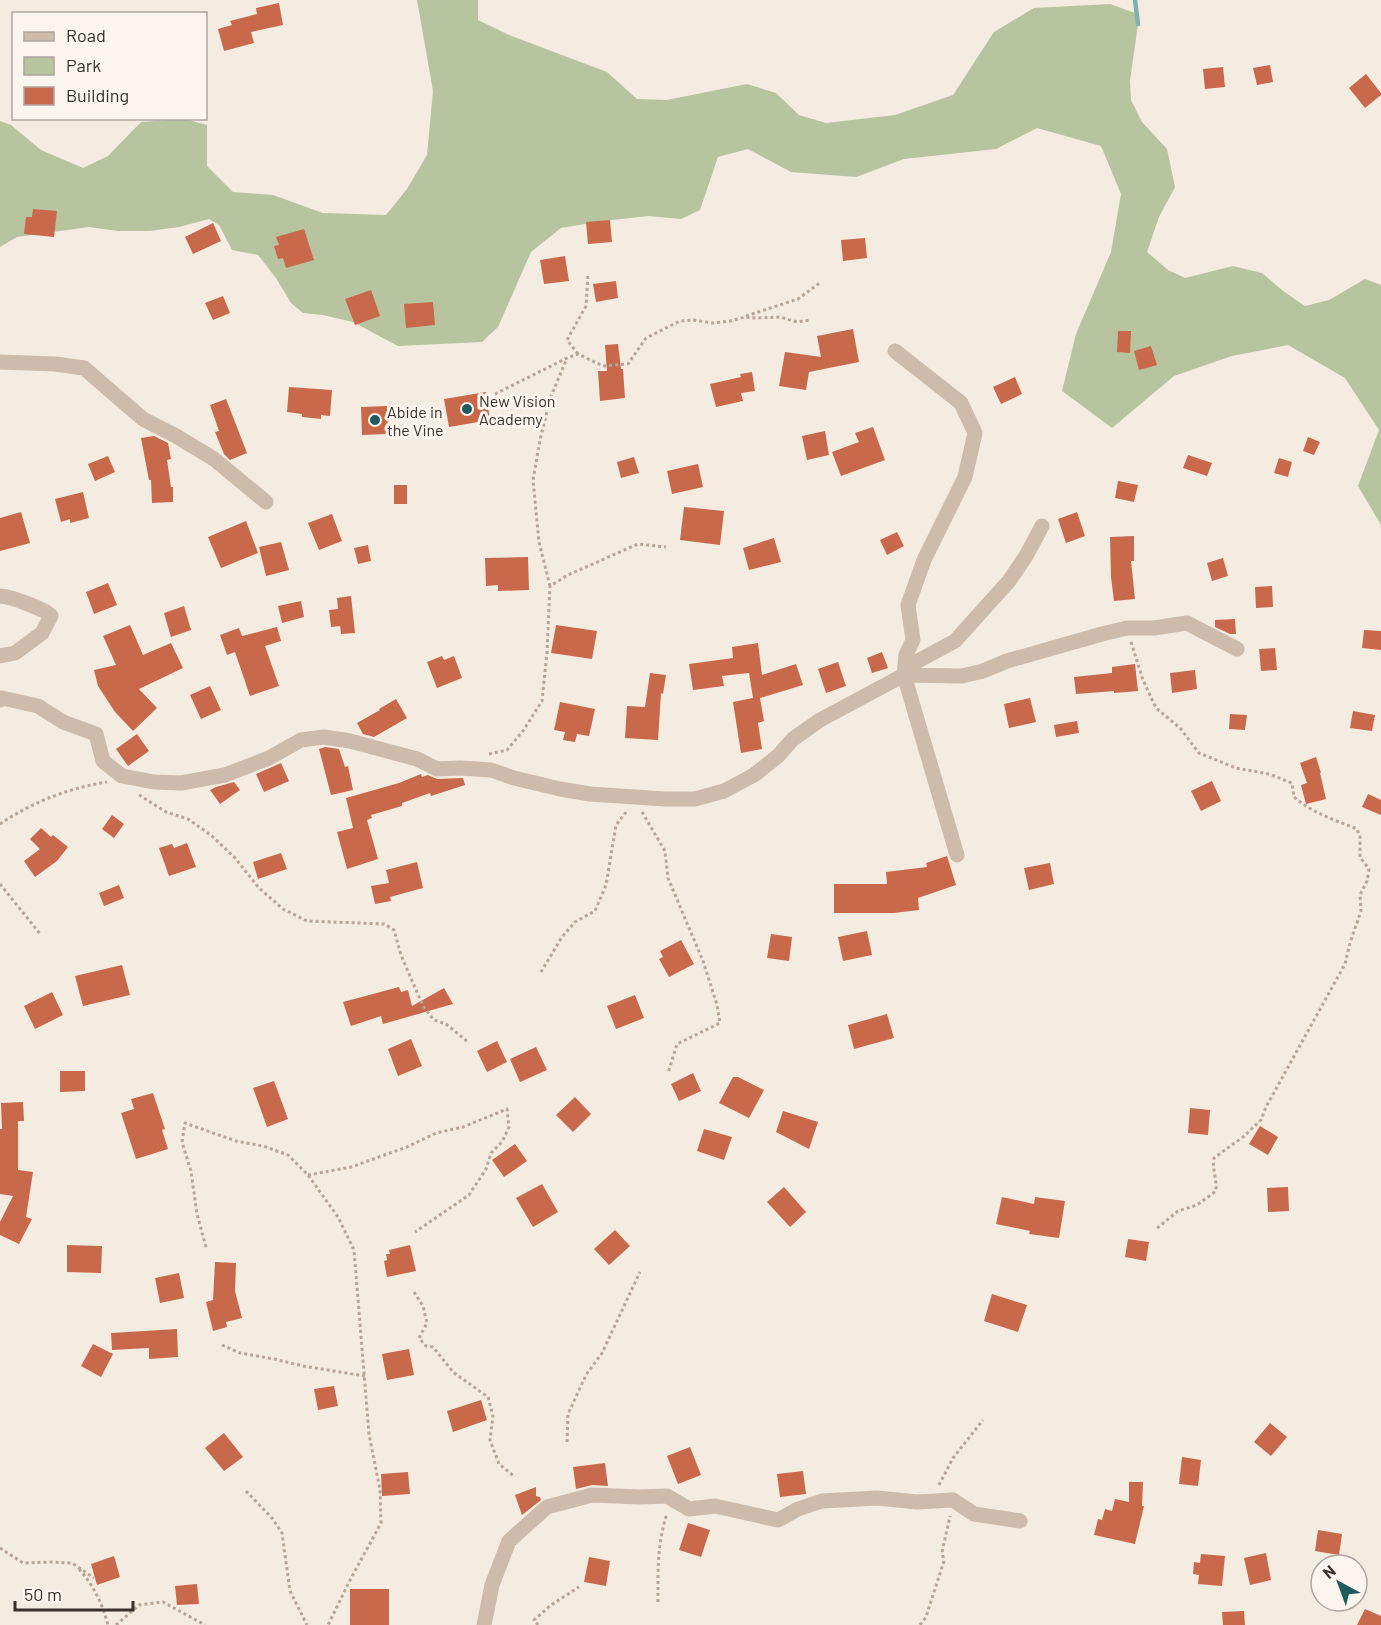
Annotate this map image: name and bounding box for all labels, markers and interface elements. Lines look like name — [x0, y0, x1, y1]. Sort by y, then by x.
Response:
legend — [12, 12, 207, 120]
text: Road — [66, 24, 106, 46]
text: Park — [66, 54, 101, 76]
text: Building — [66, 84, 129, 106]
place label: New Vision Academy — [479, 391, 556, 428]
place label: Abide in the Vine — [387, 402, 444, 439]
marker: New Vision Academy — [460, 402, 474, 416]
marker: Abide in the Vine — [368, 413, 382, 427]
north arrow — [1309, 1553, 1369, 1613]
text: N — [1319, 1561, 1339, 1582]
scale bar — [15, 1574, 134, 1612]
text: 50 m — [24, 1583, 62, 1605]

